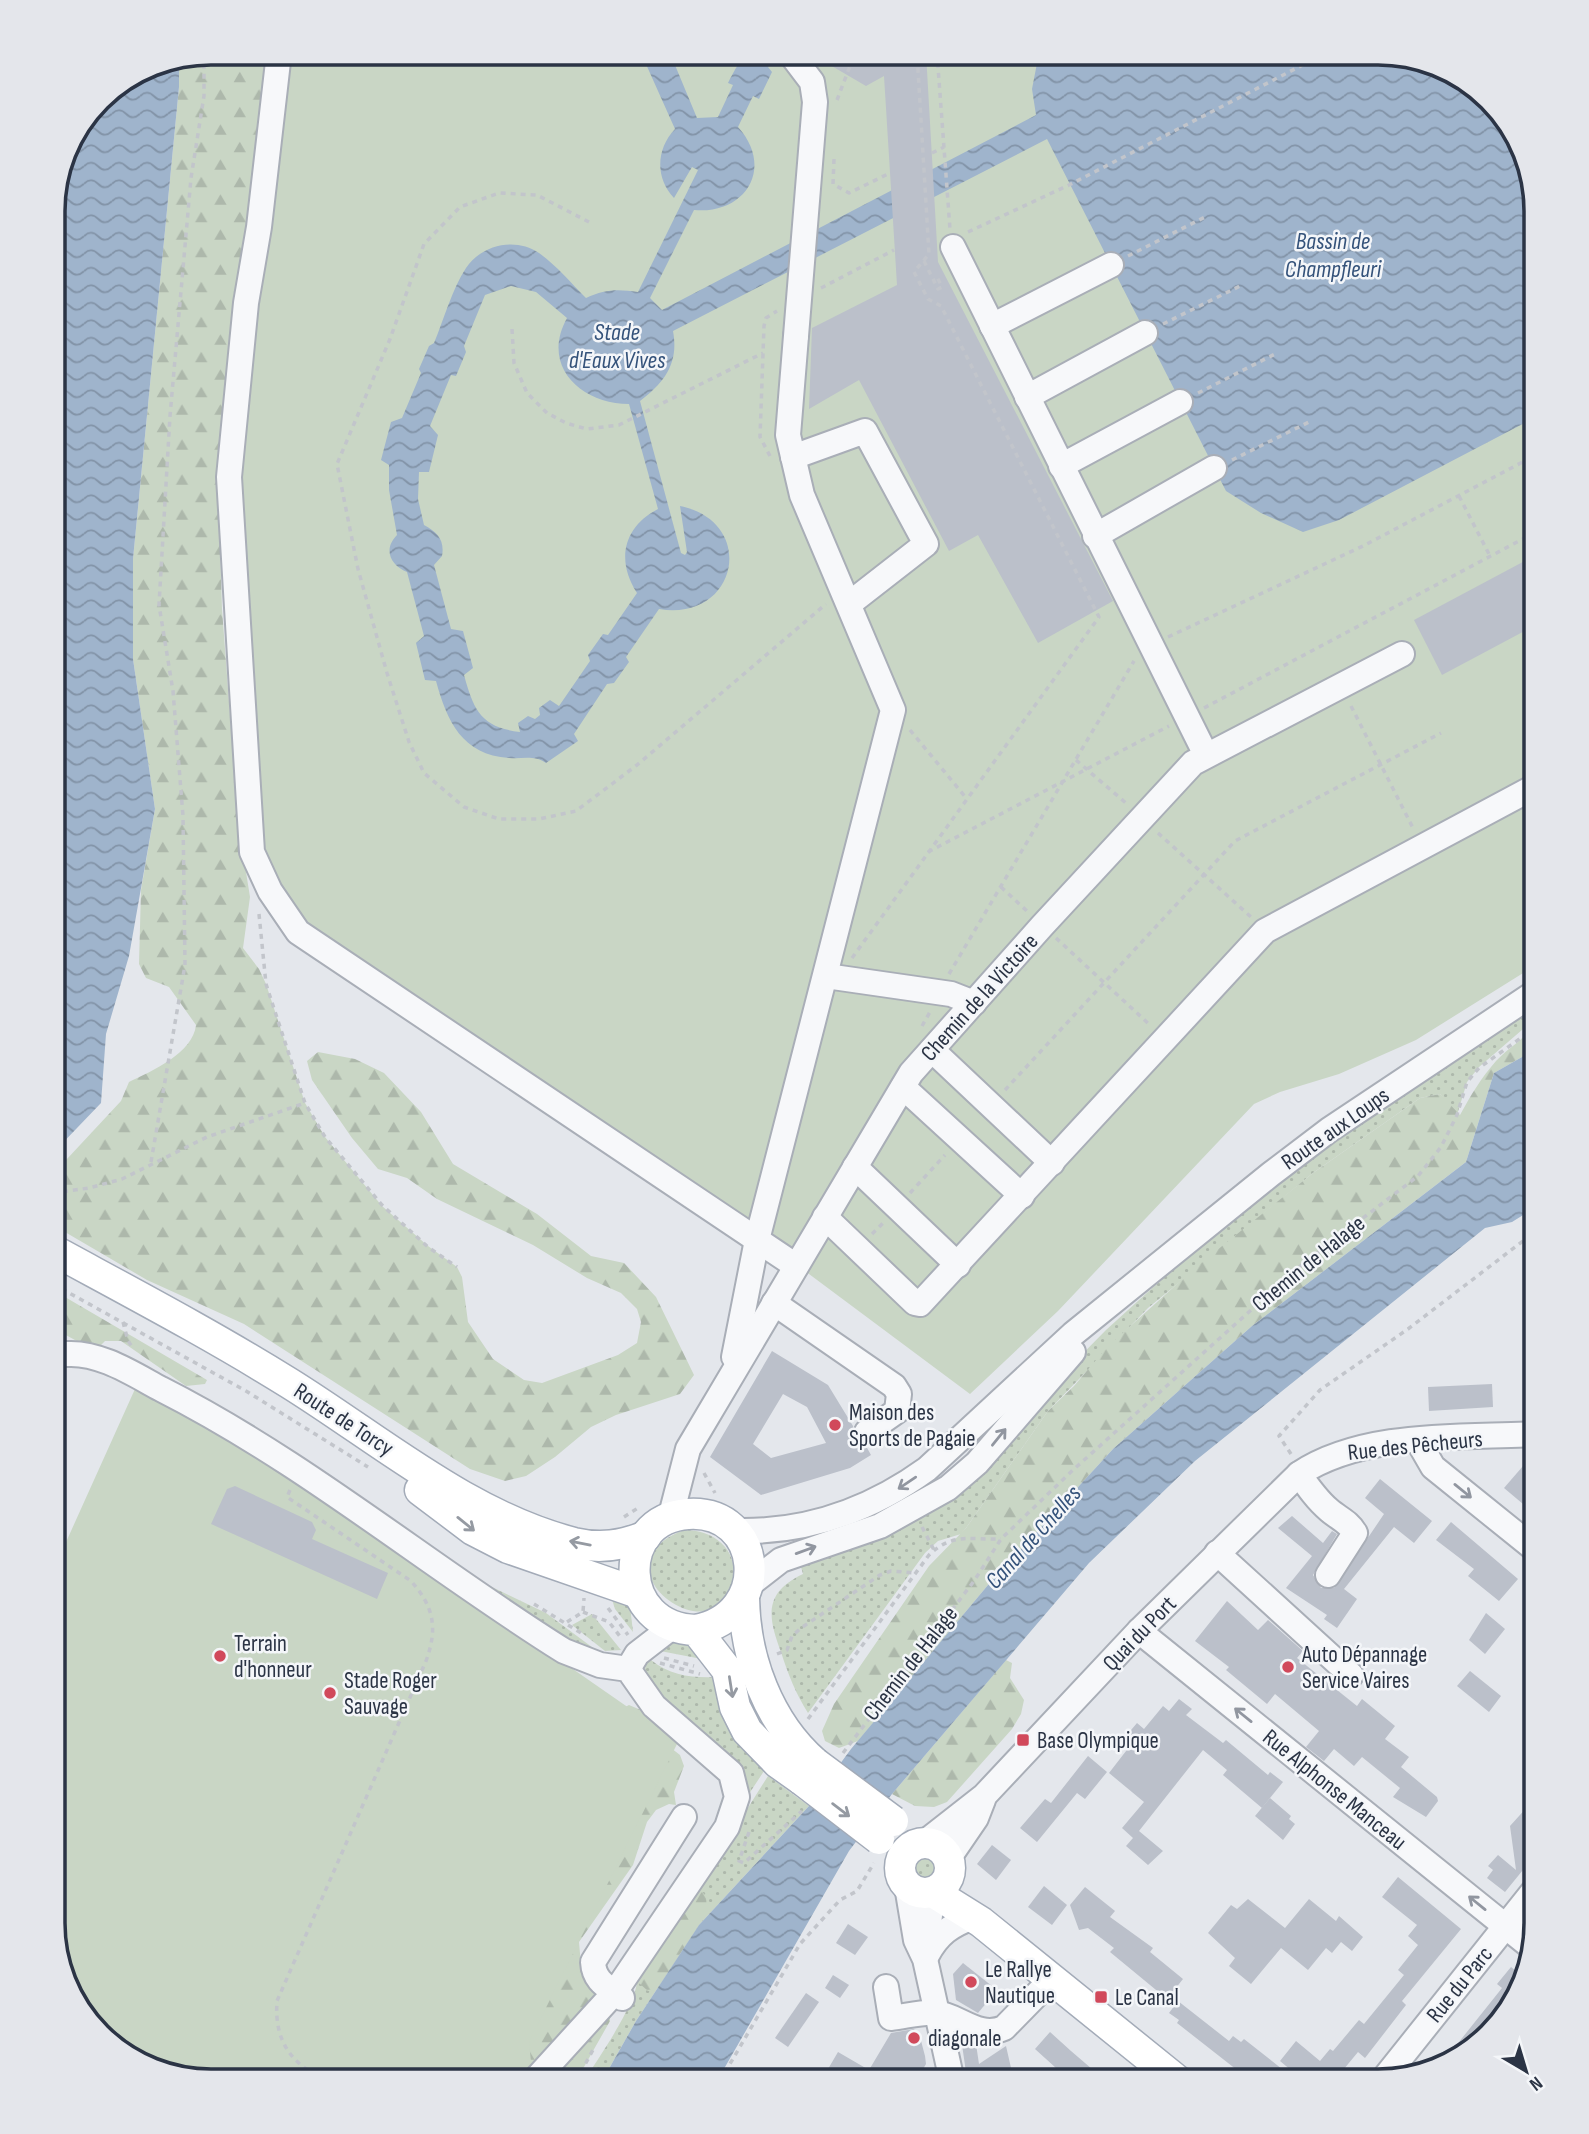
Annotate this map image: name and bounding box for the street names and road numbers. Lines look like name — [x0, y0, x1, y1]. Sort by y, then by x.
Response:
street label: Chemin de la Victoire — [915, 928, 1044, 1067]
street label: Route aux Loups — [1276, 1081, 1395, 1176]
street label: Chemin de Halage — [1246, 1210, 1371, 1318]
street label: Route de Torcy — [288, 1377, 399, 1462]
street label: Rue des Pêcheurs — [1346, 1425, 1484, 1467]
street label: Quai du Port — [1097, 1590, 1182, 1677]
street label: Chemin de Halage — [857, 1601, 964, 1726]
street label: Rue Alphonse Manceau — [1257, 1723, 1412, 1856]
street label: Rue du Parc — [1421, 1941, 1499, 2028]

